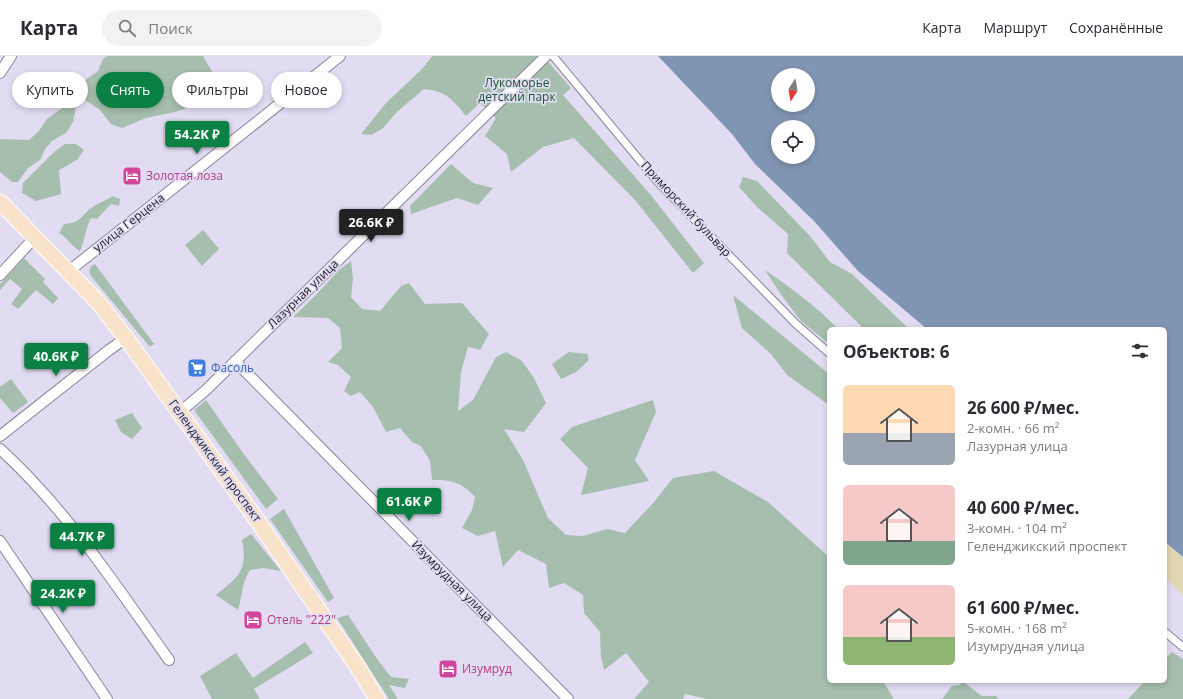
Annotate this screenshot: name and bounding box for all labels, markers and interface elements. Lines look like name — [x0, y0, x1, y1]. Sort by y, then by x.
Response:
search box — [102, 10, 382, 46]
text: Карта — [20, 15, 78, 41]
icon: search — [116, 17, 138, 39]
text: Поиск — [148, 18, 193, 38]
text: Карта — [922, 18, 961, 37]
text: Маршрут — [983, 18, 1047, 37]
text: Сохранённые — [1069, 18, 1163, 37]
north arrow — [771, 68, 815, 112]
map controls — [771, 68, 815, 164]
chip: Купить — [12, 72, 88, 108]
chip: Снять — [96, 72, 164, 108]
chip: Фильтры — [172, 72, 263, 108]
chip: Новое — [271, 72, 342, 108]
park label: Лукоморье детский парк — [478, 74, 556, 105]
button: locate — [771, 120, 815, 164]
pin: 54.2K ₽ — [160, 121, 234, 155]
text: 54.2K ₽ — [174, 125, 220, 143]
street label: Приморский бульвар — [637, 157, 735, 260]
hotel icon: Золотая лоза — [121, 165, 143, 187]
place label: Золотая лоза — [146, 167, 223, 184]
street label: улица Герцена — [89, 189, 168, 256]
pin: 26.6K ₽ — [334, 209, 408, 243]
text: 26.6K ₽ — [348, 213, 394, 231]
street label: Лазурная улица — [263, 255, 342, 332]
text: Объектов: 6 — [843, 340, 949, 363]
icon: filters — [1129, 340, 1151, 362]
pin: 40.6K ₽ — [19, 343, 93, 377]
text: 40.6K ₽ — [33, 347, 79, 365]
supermarket icon: Фасоль — [186, 357, 208, 379]
place label: Фасоль — [211, 359, 254, 376]
street label: Геленджикский проспект — [165, 396, 266, 526]
text: 26 600 ₽/мес. — [967, 396, 1079, 419]
icon: home — [875, 401, 923, 449]
text: 2-комн. · 66 m² — [967, 419, 1059, 437]
text: Лазурная улица — [967, 437, 1068, 455]
pin: 61.6K ₽ — [372, 488, 446, 522]
text: 61.6K ₽ — [386, 492, 432, 510]
text: 40 600 ₽/мес. — [967, 496, 1079, 519]
icon: home — [875, 501, 923, 549]
text: 3-комн. · 104 m² — [967, 519, 1067, 537]
pin: 44.7K ₽ — [45, 523, 119, 557]
text: 44.7K ₽ — [59, 527, 105, 545]
street label: Изумрудная улица — [408, 536, 497, 625]
text: Геленджикский проспект — [967, 537, 1127, 555]
pin: 24.2K ₽ — [26, 580, 100, 614]
text: 24.2K ₽ — [40, 584, 86, 602]
text: 61 600 ₽/мес. — [967, 596, 1079, 619]
icon: home — [875, 601, 923, 649]
hotel icon: Отель "222" — [242, 609, 264, 631]
place label: Отель "222" — [267, 611, 336, 628]
text: 5-комн. · 168 m² — [967, 619, 1067, 637]
text: Изумрудная улица — [967, 637, 1085, 655]
hotel icon: Изумруд — [437, 658, 459, 680]
place label: Изумруд — [462, 660, 512, 677]

